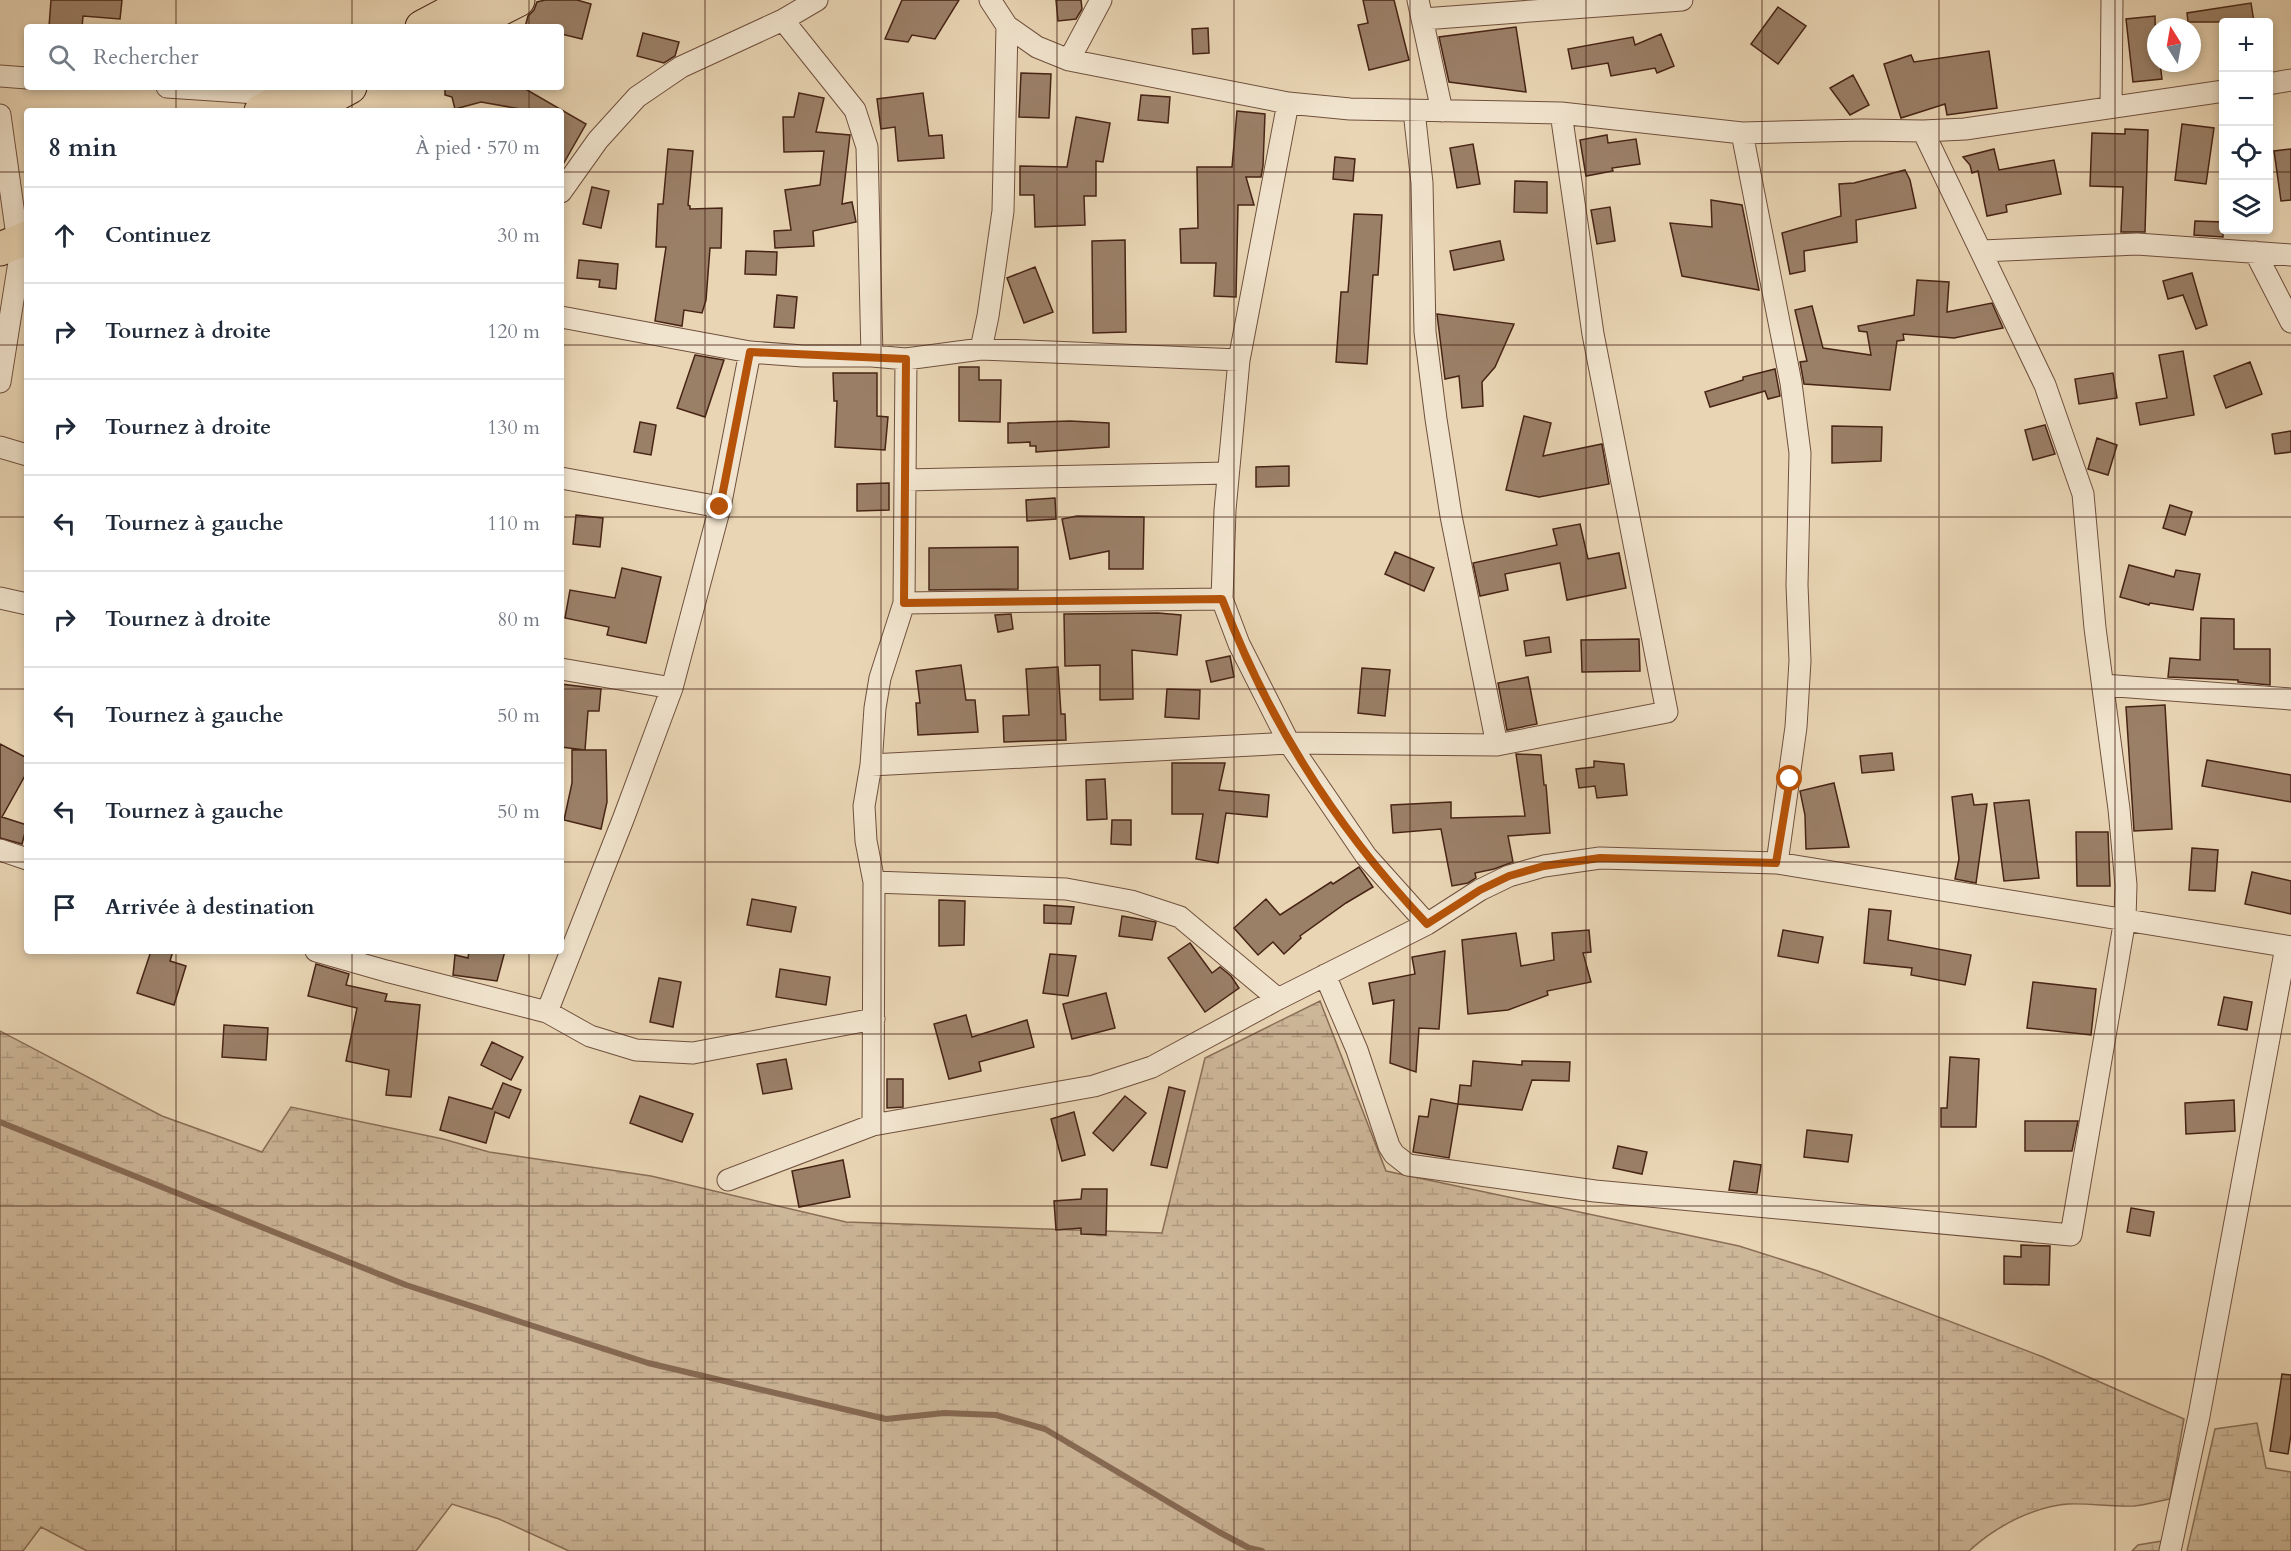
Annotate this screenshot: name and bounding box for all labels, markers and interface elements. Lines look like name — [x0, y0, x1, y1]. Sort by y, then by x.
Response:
north arrow — [2147, 18, 2201, 72]
map controls — [2219, 18, 2273, 234]
button: + — [2219, 18, 2273, 72]
search box — [24, 24, 564, 90]
icon: search — [45, 41, 78, 74]
text: Rechercher — [93, 42, 198, 72]
button: − — [2219, 72, 2273, 126]
button: locate — [2219, 126, 2273, 180]
text: 8 min — [48, 130, 117, 165]
text: À pied · 570 m — [416, 134, 540, 161]
button: layers — [2219, 180, 2273, 234]
icon: ahead — [48, 219, 81, 252]
text: Continuez — [105, 220, 211, 250]
text: 30 m — [497, 222, 540, 249]
icon: right — [48, 315, 81, 348]
text: Tournez à droite — [105, 316, 271, 346]
text: 120 m — [487, 318, 540, 345]
icon: right — [48, 411, 81, 444]
text: Tournez à droite — [105, 412, 271, 442]
text: 130 m — [487, 414, 540, 441]
route end — [706, 493, 732, 519]
icon: left — [48, 507, 81, 540]
text: Tournez à gauche — [105, 508, 284, 538]
text: 110 m — [487, 510, 540, 537]
icon: right — [48, 603, 81, 636]
text: Tournez à droite — [105, 604, 271, 634]
text: 80 m — [497, 606, 540, 633]
icon: left — [48, 699, 81, 732]
text: Tournez à gauche — [105, 700, 284, 730]
text: 50 m — [497, 702, 540, 729]
route start — [1776, 765, 1802, 791]
icon: left — [48, 795, 81, 828]
text: Tournez à gauche — [105, 796, 284, 826]
text: 50 m — [497, 798, 540, 825]
icon: arrive — [48, 891, 81, 924]
text: Arrivée à destination — [105, 892, 315, 922]

